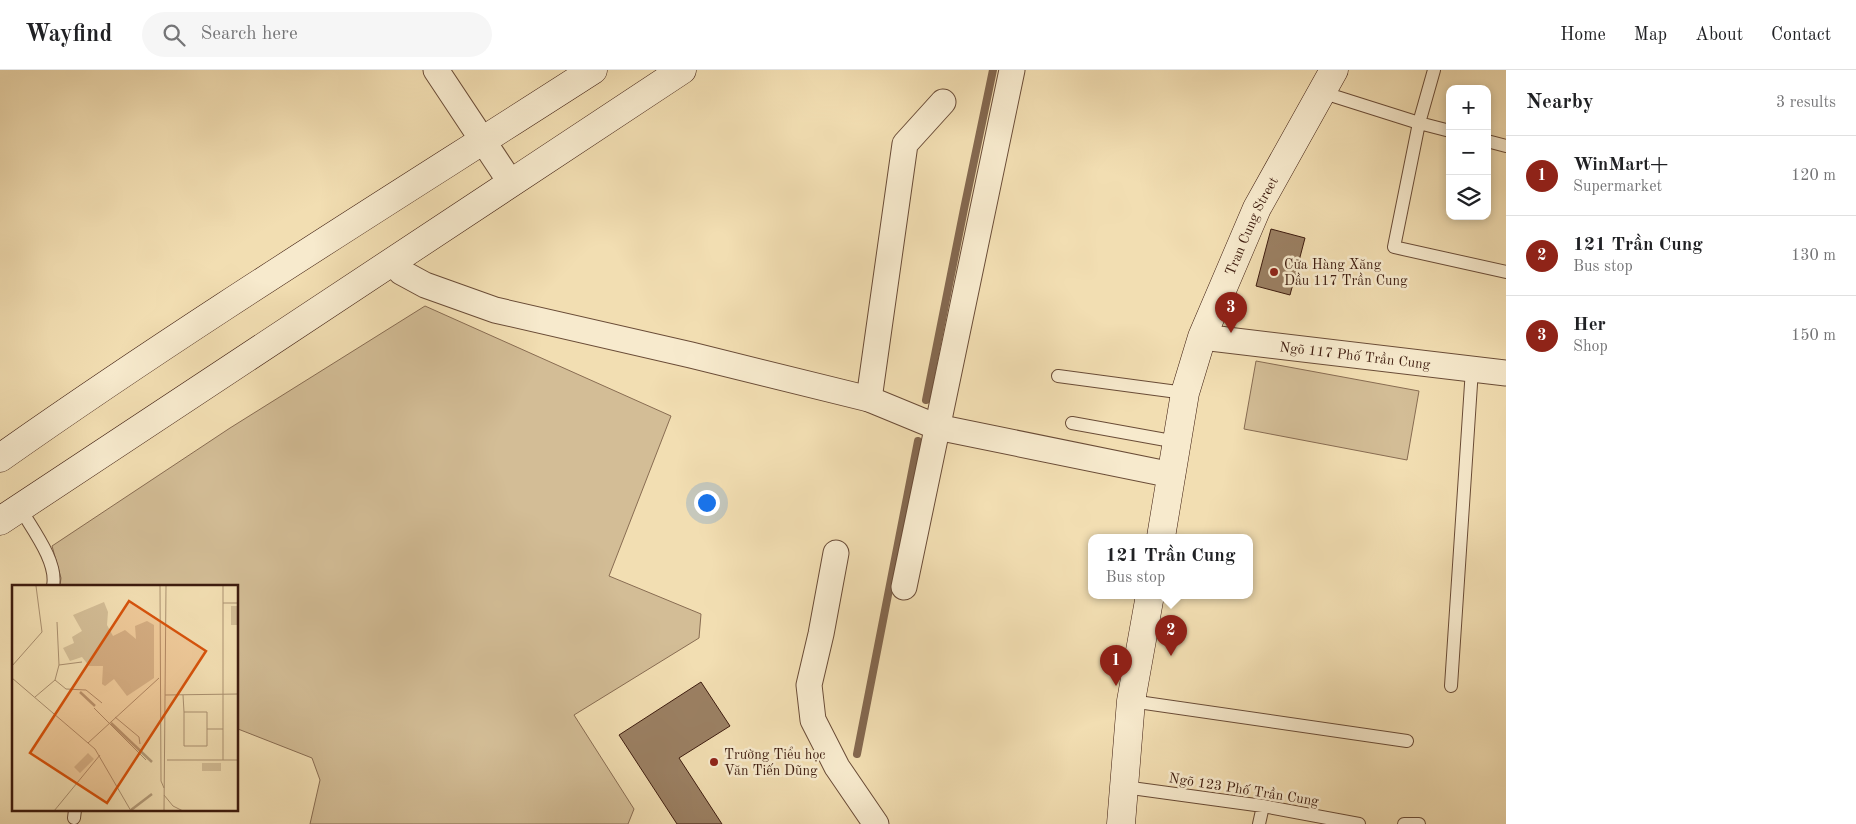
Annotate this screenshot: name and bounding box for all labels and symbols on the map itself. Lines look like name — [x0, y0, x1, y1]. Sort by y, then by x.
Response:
street label: Tran Cung Street — [1223, 175, 1281, 278]
place label: Cửa Hàng Xăng Dầu 117 Trần Cung — [1284, 258, 1408, 288]
marker: Cửa Hàng Xăng Dầu 117 Trần Cung — [1268, 266, 1280, 278]
pin: 3 — [1215, 292, 1247, 333]
street label: Ngõ 117 Phố Trần Cung — [1279, 340, 1431, 372]
your location — [694, 490, 720, 516]
inset map — [12, 585, 239, 812]
pin: 2 — [1155, 615, 1187, 656]
pin: 1 — [1100, 645, 1132, 686]
place label: Trường Tiểu học Văn Tiến Dũng — [724, 746, 825, 778]
marker: Trường Tiểu học Văn Tiến Dũng — [708, 756, 720, 768]
street label: Ngõ 123 Phố Trần Cung — [1168, 769, 1321, 809]

